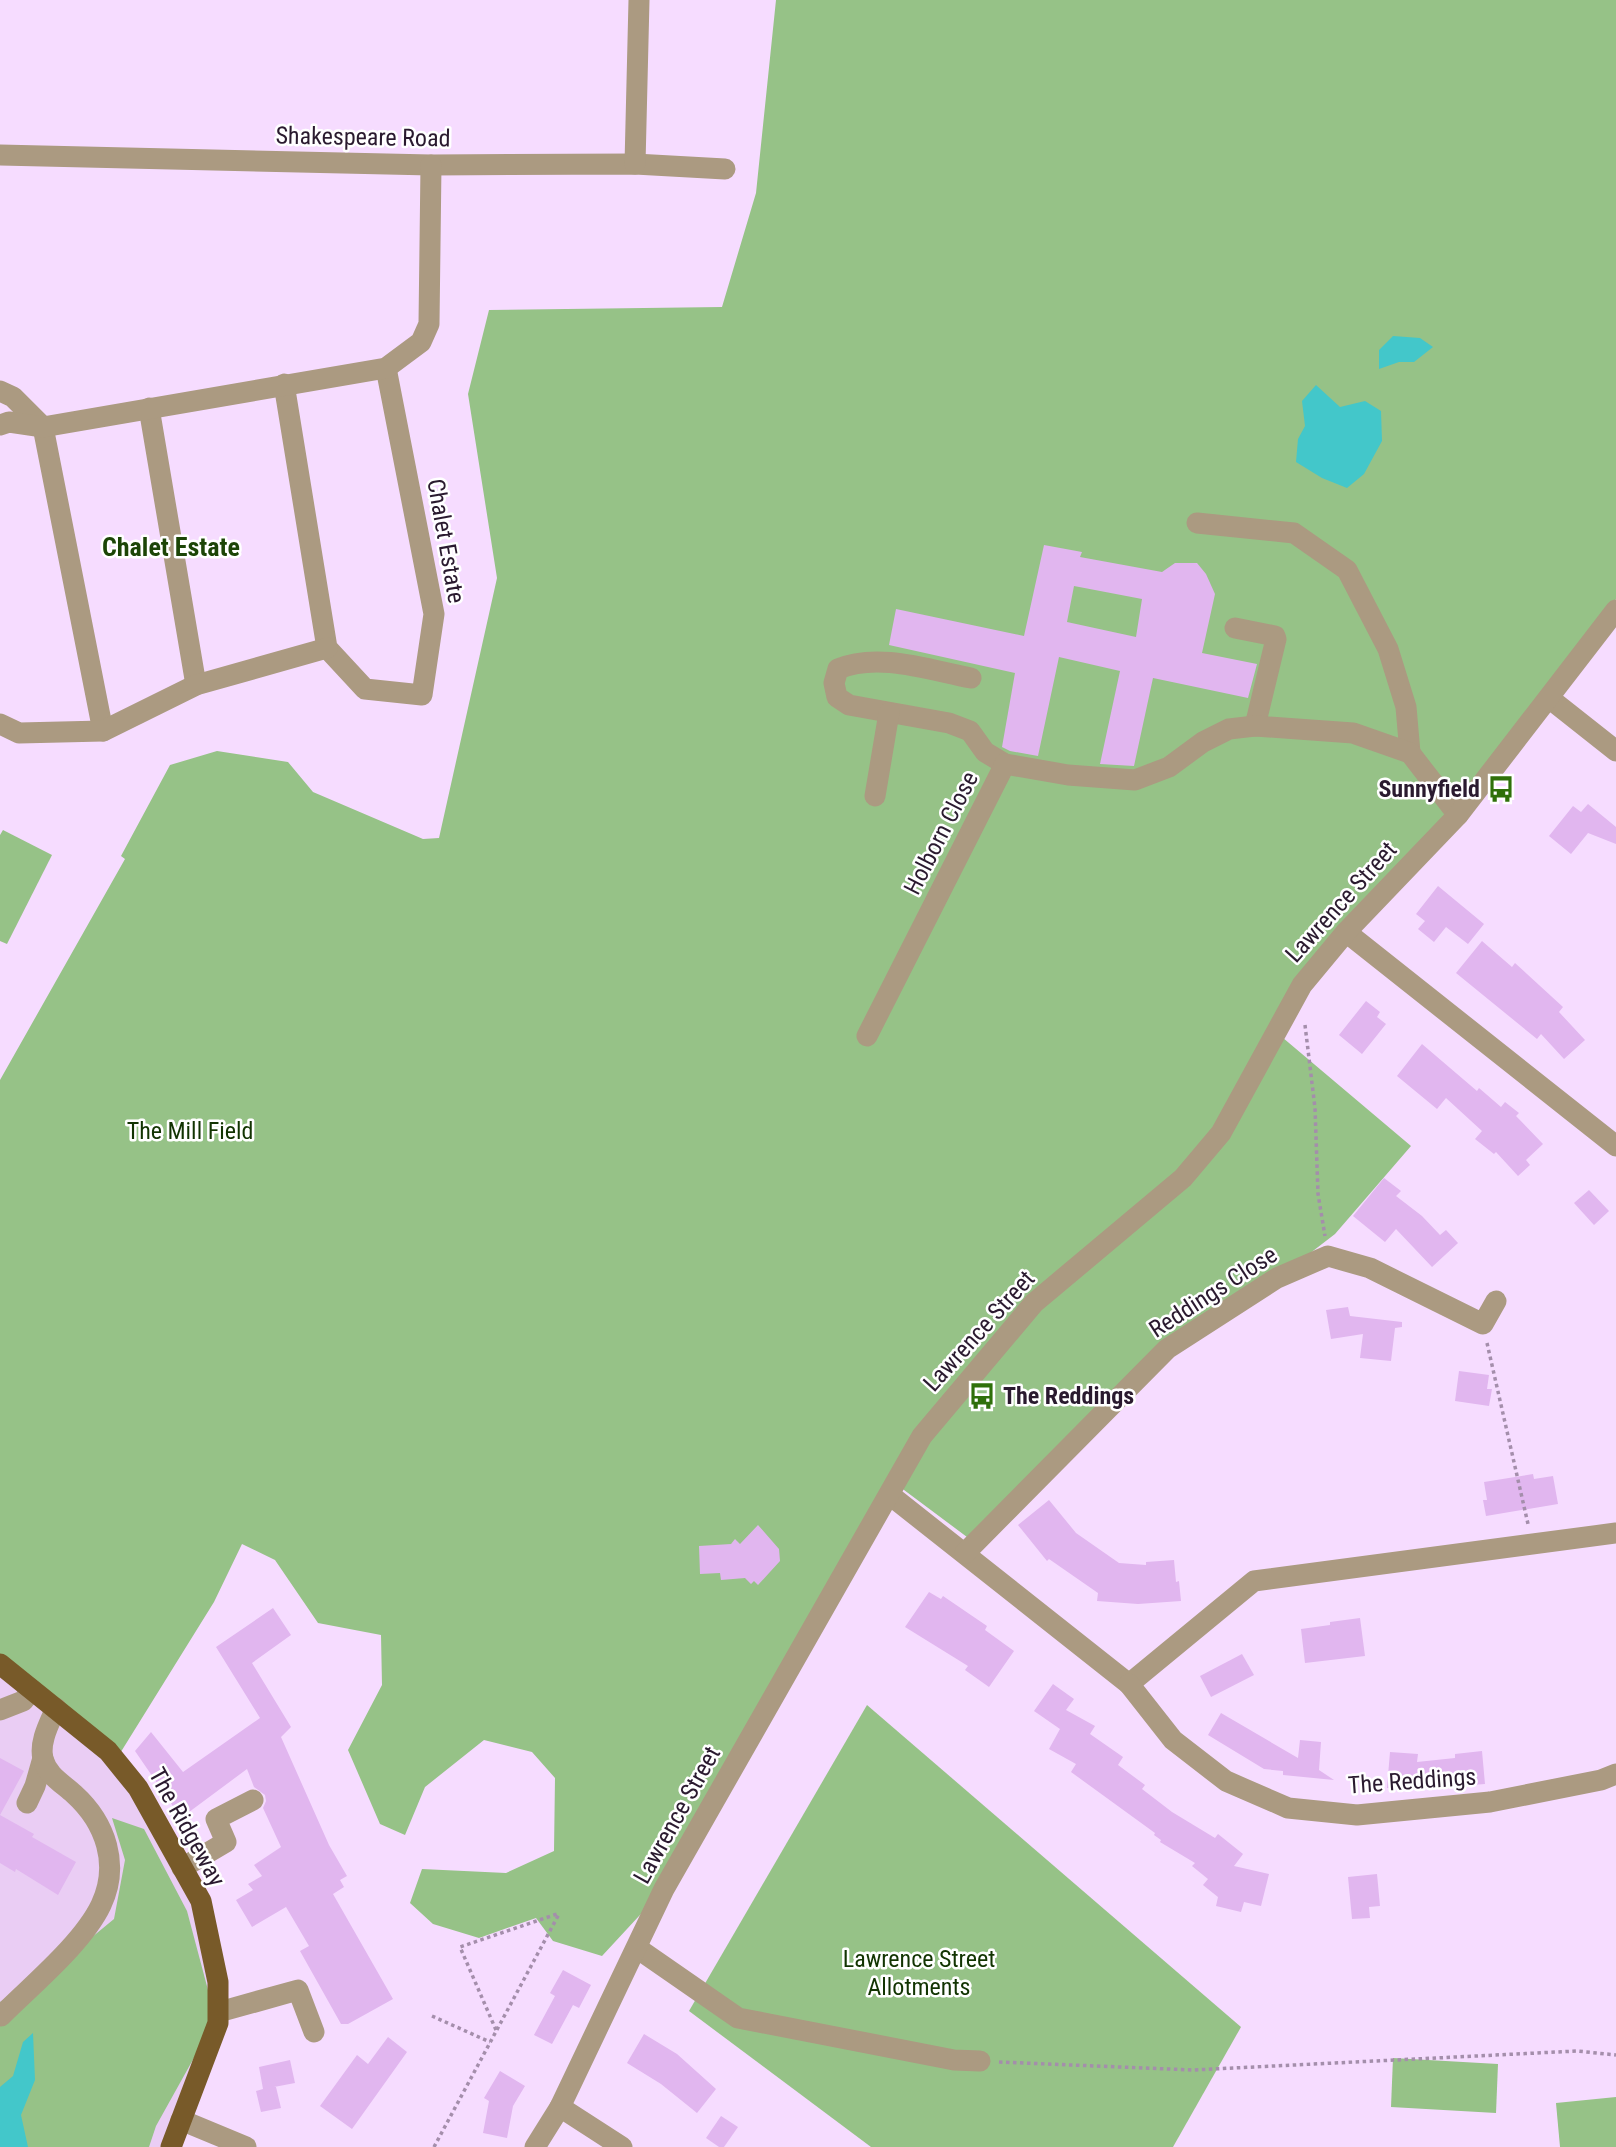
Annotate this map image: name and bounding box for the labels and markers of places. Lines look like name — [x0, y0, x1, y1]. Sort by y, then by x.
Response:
bus stop icon: Sunnyfield — [1486, 774, 1516, 804]
place label: Sunnyfield — [1378, 775, 1480, 803]
bus stop icon: The Reddings — [967, 1381, 997, 1411]
place label: The Reddings — [1003, 1382, 1134, 1410]

